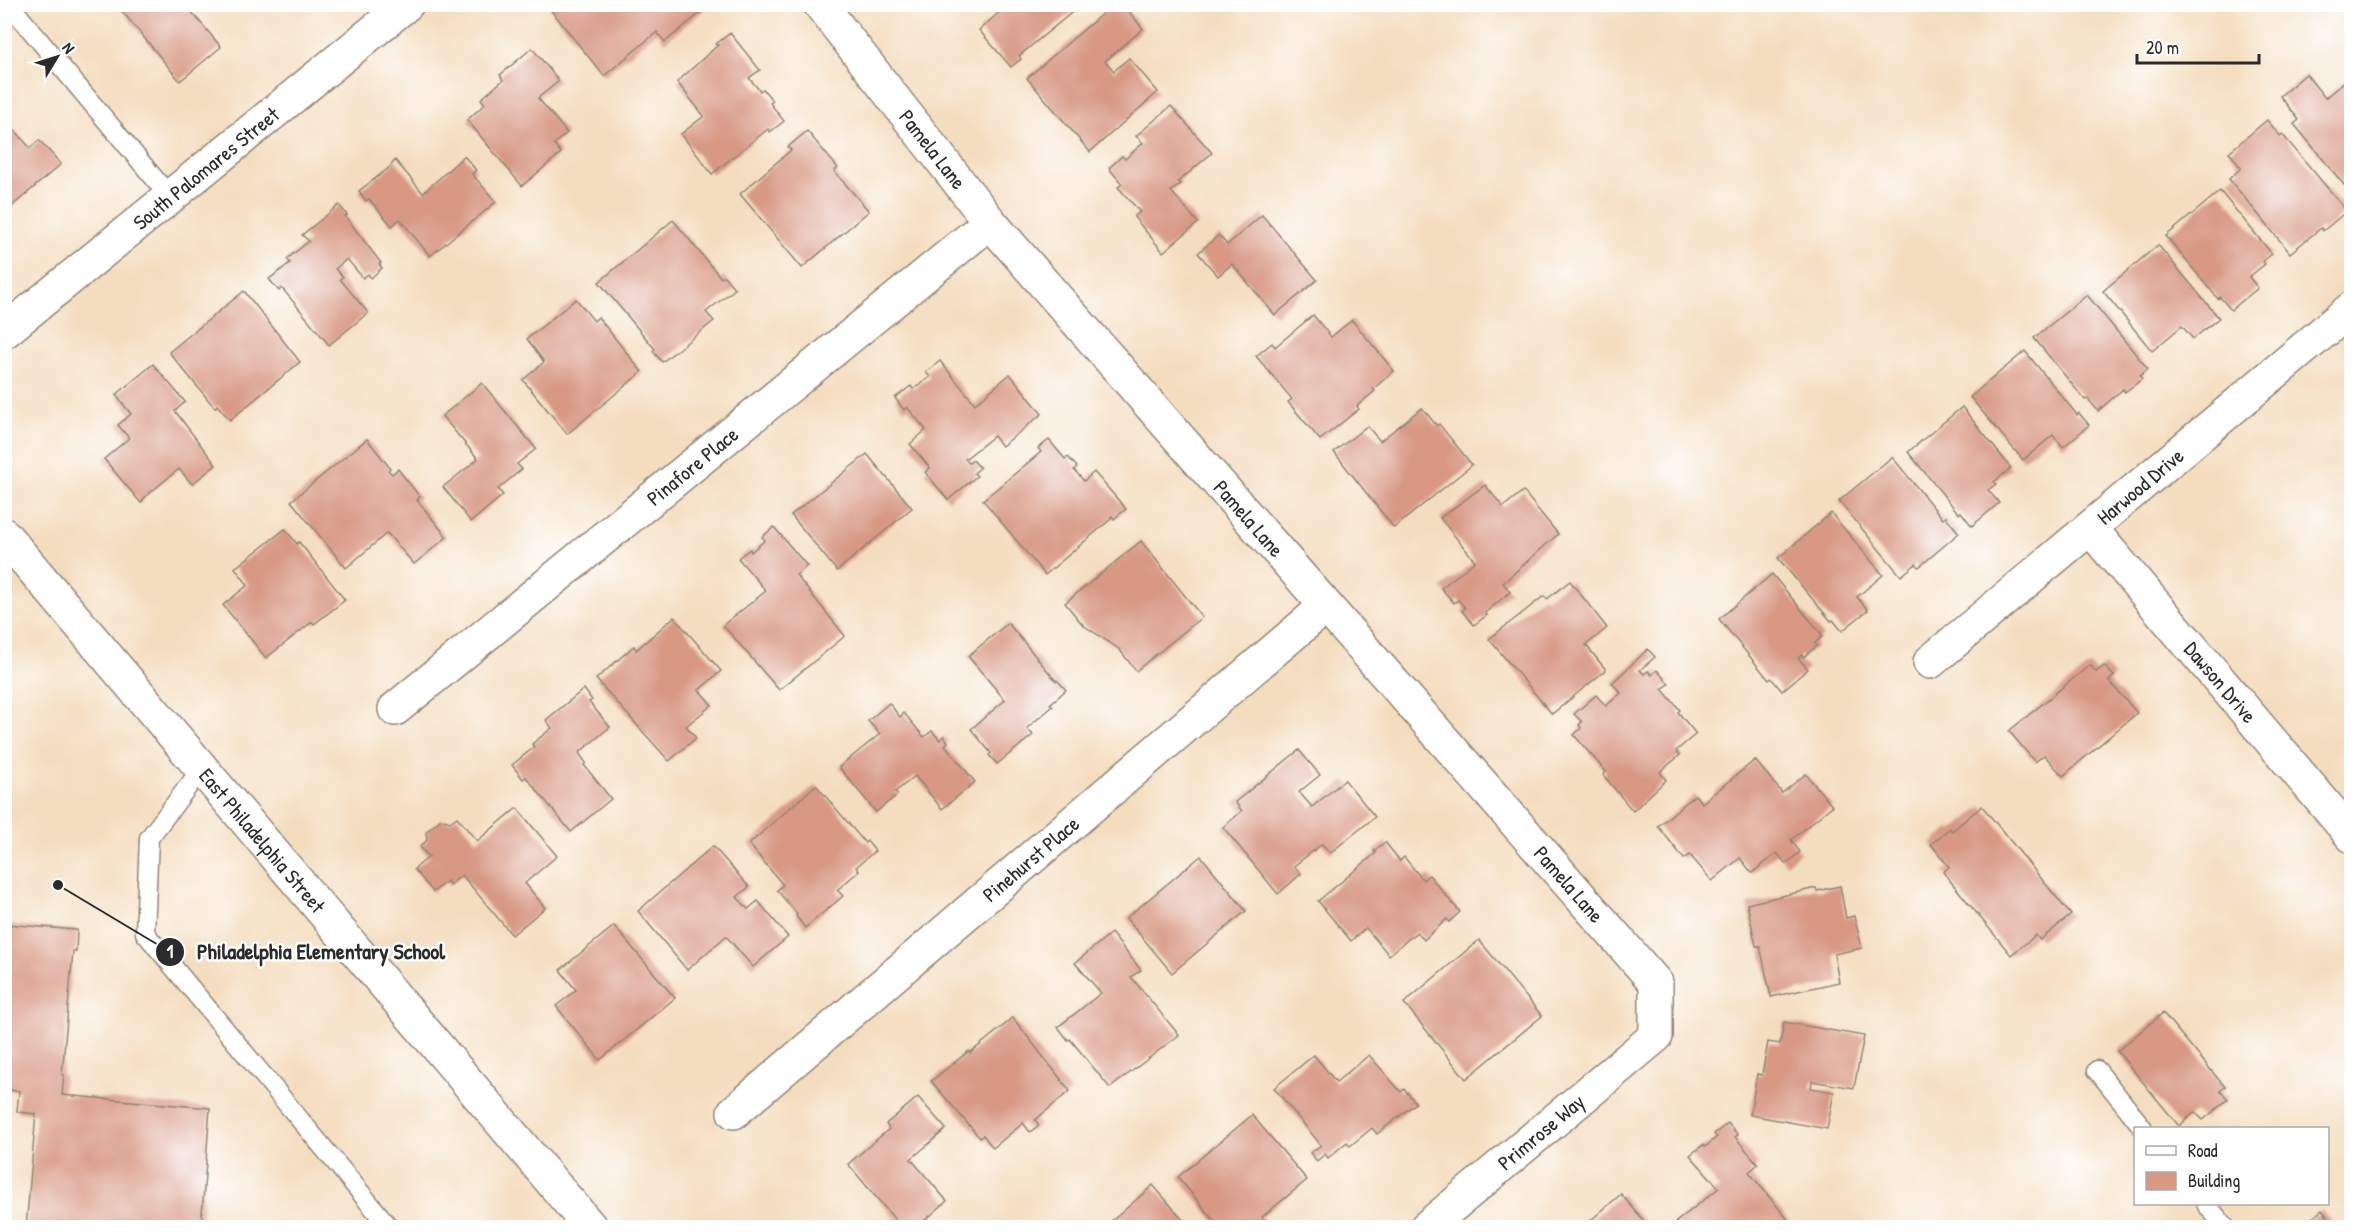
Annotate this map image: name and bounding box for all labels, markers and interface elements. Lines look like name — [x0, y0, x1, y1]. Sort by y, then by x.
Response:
north arrow — [27, 27, 87, 87]
scale bar — [2137, 27, 2258, 65]
text: 20 m — [2146, 35, 2179, 60]
text: N — [58, 38, 80, 58]
street label: South Palomares Street — [126, 99, 285, 236]
street label: Pamela Lane — [893, 103, 973, 195]
street label: Pinafore Place — [640, 420, 744, 512]
street label: Harwood Drive — [2090, 441, 2190, 531]
street label: Pamela Lane — [1207, 473, 1291, 563]
street label: Dawson Drive — [2178, 635, 2264, 729]
street label: East Philadelphia Street — [193, 761, 333, 920]
street label: Pinehurst Place — [976, 809, 1085, 908]
street label: Pamela Lane — [1528, 839, 1611, 929]
callout: Philadelphia Elementary School — [155, 932, 457, 972]
text: Philadelphia Elementary School — [197, 936, 446, 967]
text: 1 — [167, 939, 174, 964]
street label: Primrose Way — [1491, 1087, 1591, 1177]
legend — [2134, 1127, 2329, 1205]
text: Road — [2188, 1138, 2218, 1163]
text: Building — [2188, 1168, 2240, 1193]

